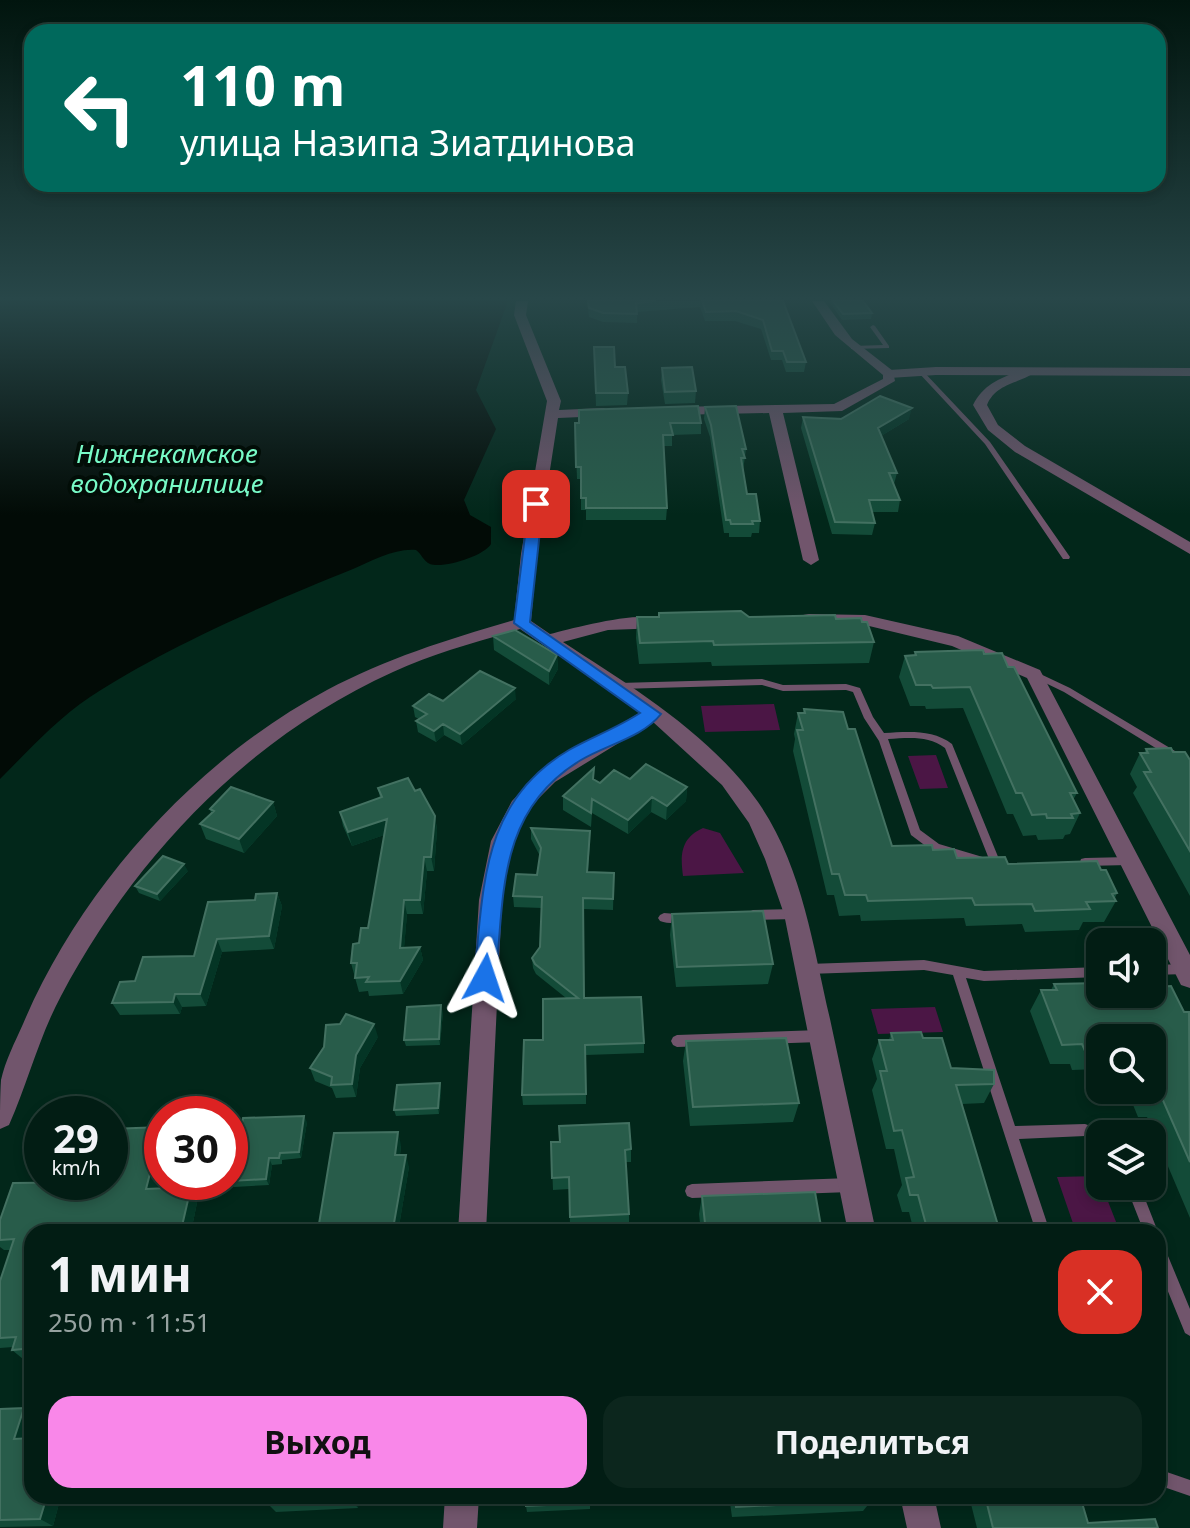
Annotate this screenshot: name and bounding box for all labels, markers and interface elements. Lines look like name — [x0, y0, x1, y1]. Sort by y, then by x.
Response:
text: 110 m — [180, 46, 345, 122]
icon: left — [48, 56, 152, 160]
text: улица Назипа Зиатдинова — [180, 118, 635, 167]
water label: Нижнекамское водохранилище — [70, 435, 264, 501]
pin — [502, 470, 570, 538]
icon: arrive — [514, 482, 558, 526]
map controls — [1086, 928, 1166, 1200]
button: sound — [1086, 928, 1166, 1008]
position arrow — [443, 936, 527, 1020]
button: search — [1086, 1024, 1166, 1104]
speed limit sign: 30 — [144, 1096, 248, 1200]
text: 29 — [53, 1110, 99, 1165]
button: layers — [1086, 1120, 1166, 1200]
text: km/h — [51, 1154, 101, 1181]
text: 1 мин — [48, 1241, 192, 1306]
button: close — [1058, 1250, 1142, 1334]
text: 250 m · 11:51 — [48, 1304, 211, 1340]
button: Выход — [48, 1396, 587, 1488]
button: Поделиться — [603, 1396, 1142, 1488]

